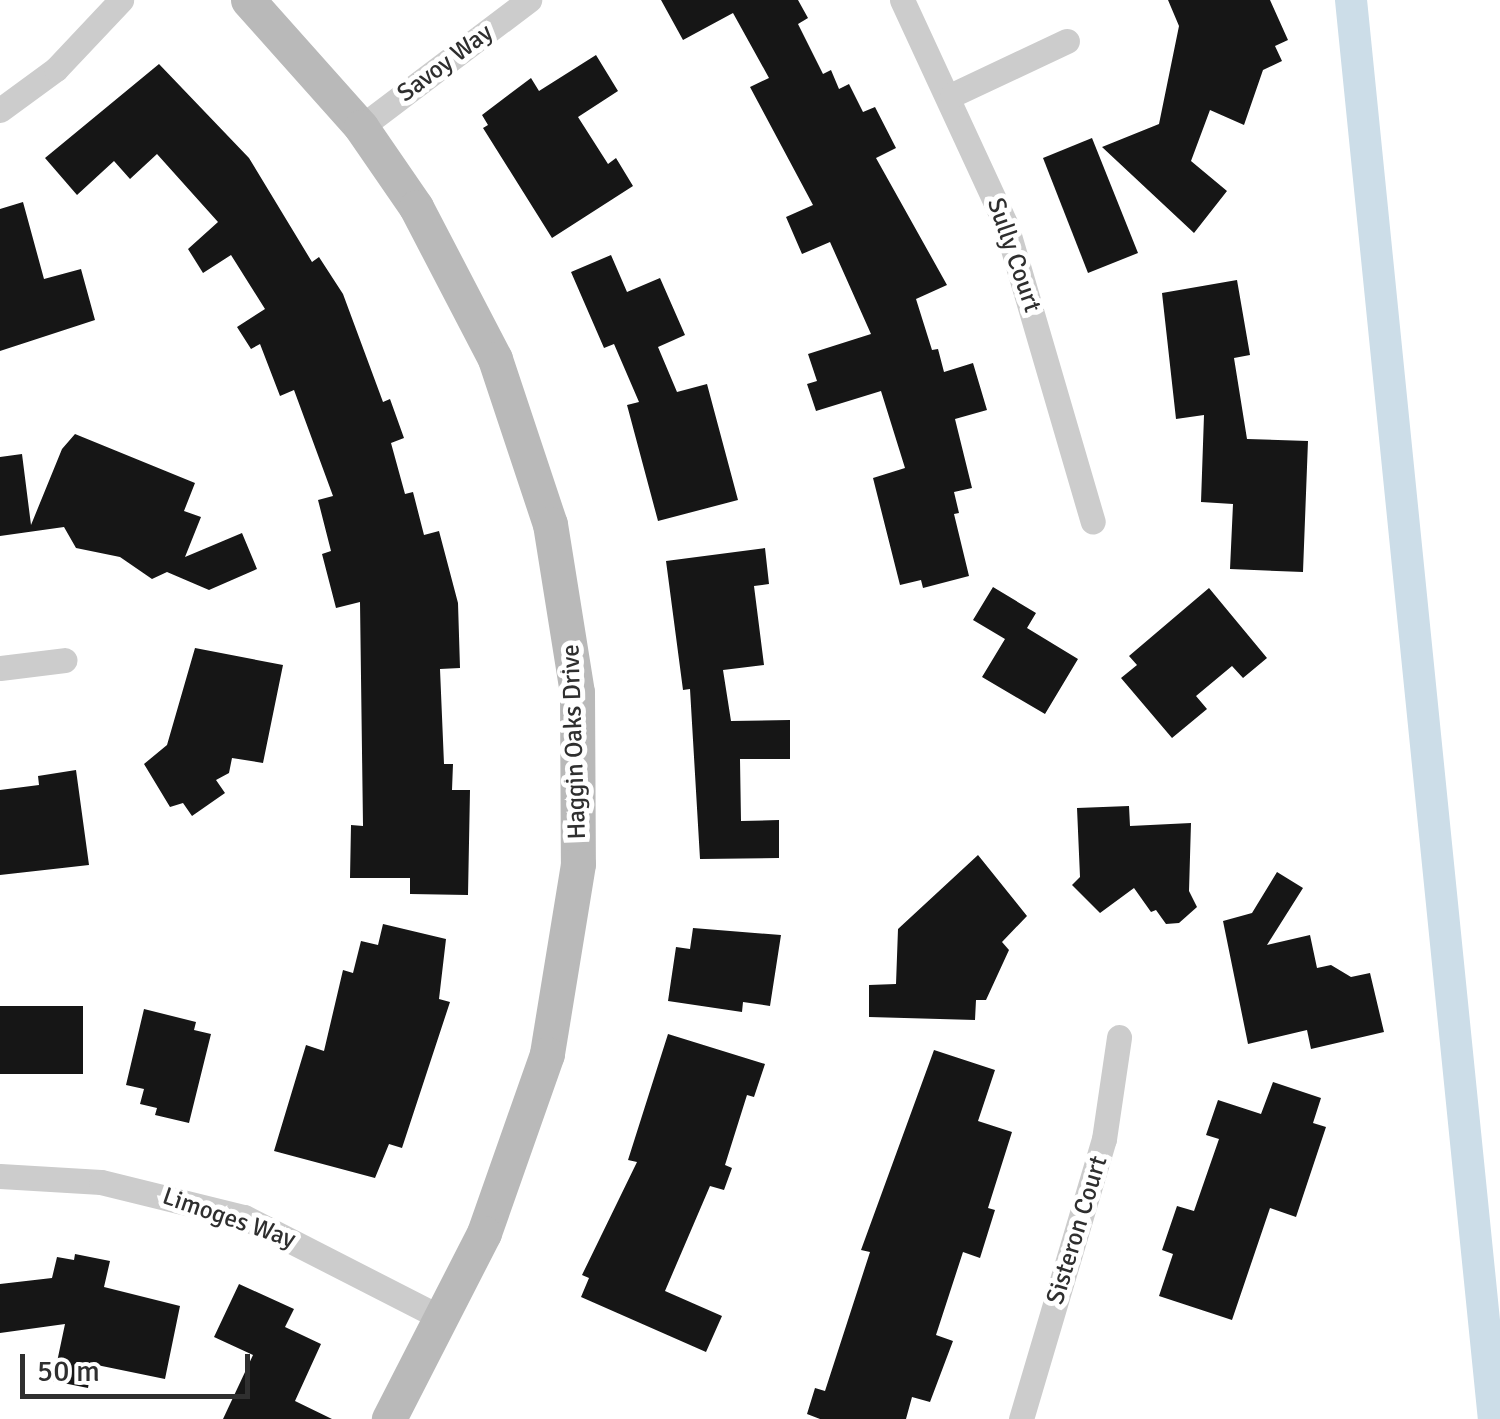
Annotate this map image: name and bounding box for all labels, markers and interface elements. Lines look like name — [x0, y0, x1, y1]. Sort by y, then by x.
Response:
street label: Savoy Way — [391, 18, 499, 108]
street label: Sully Court — [980, 194, 1048, 316]
street label: Haggin Oaks Drive — [556, 644, 592, 840]
street label: Sisteron Court — [1040, 1152, 1114, 1308]
street label: Limoges Way — [158, 1181, 300, 1255]
scale bar — [25, 1334, 255, 1396]
text: 50 m — [37, 1353, 100, 1390]

